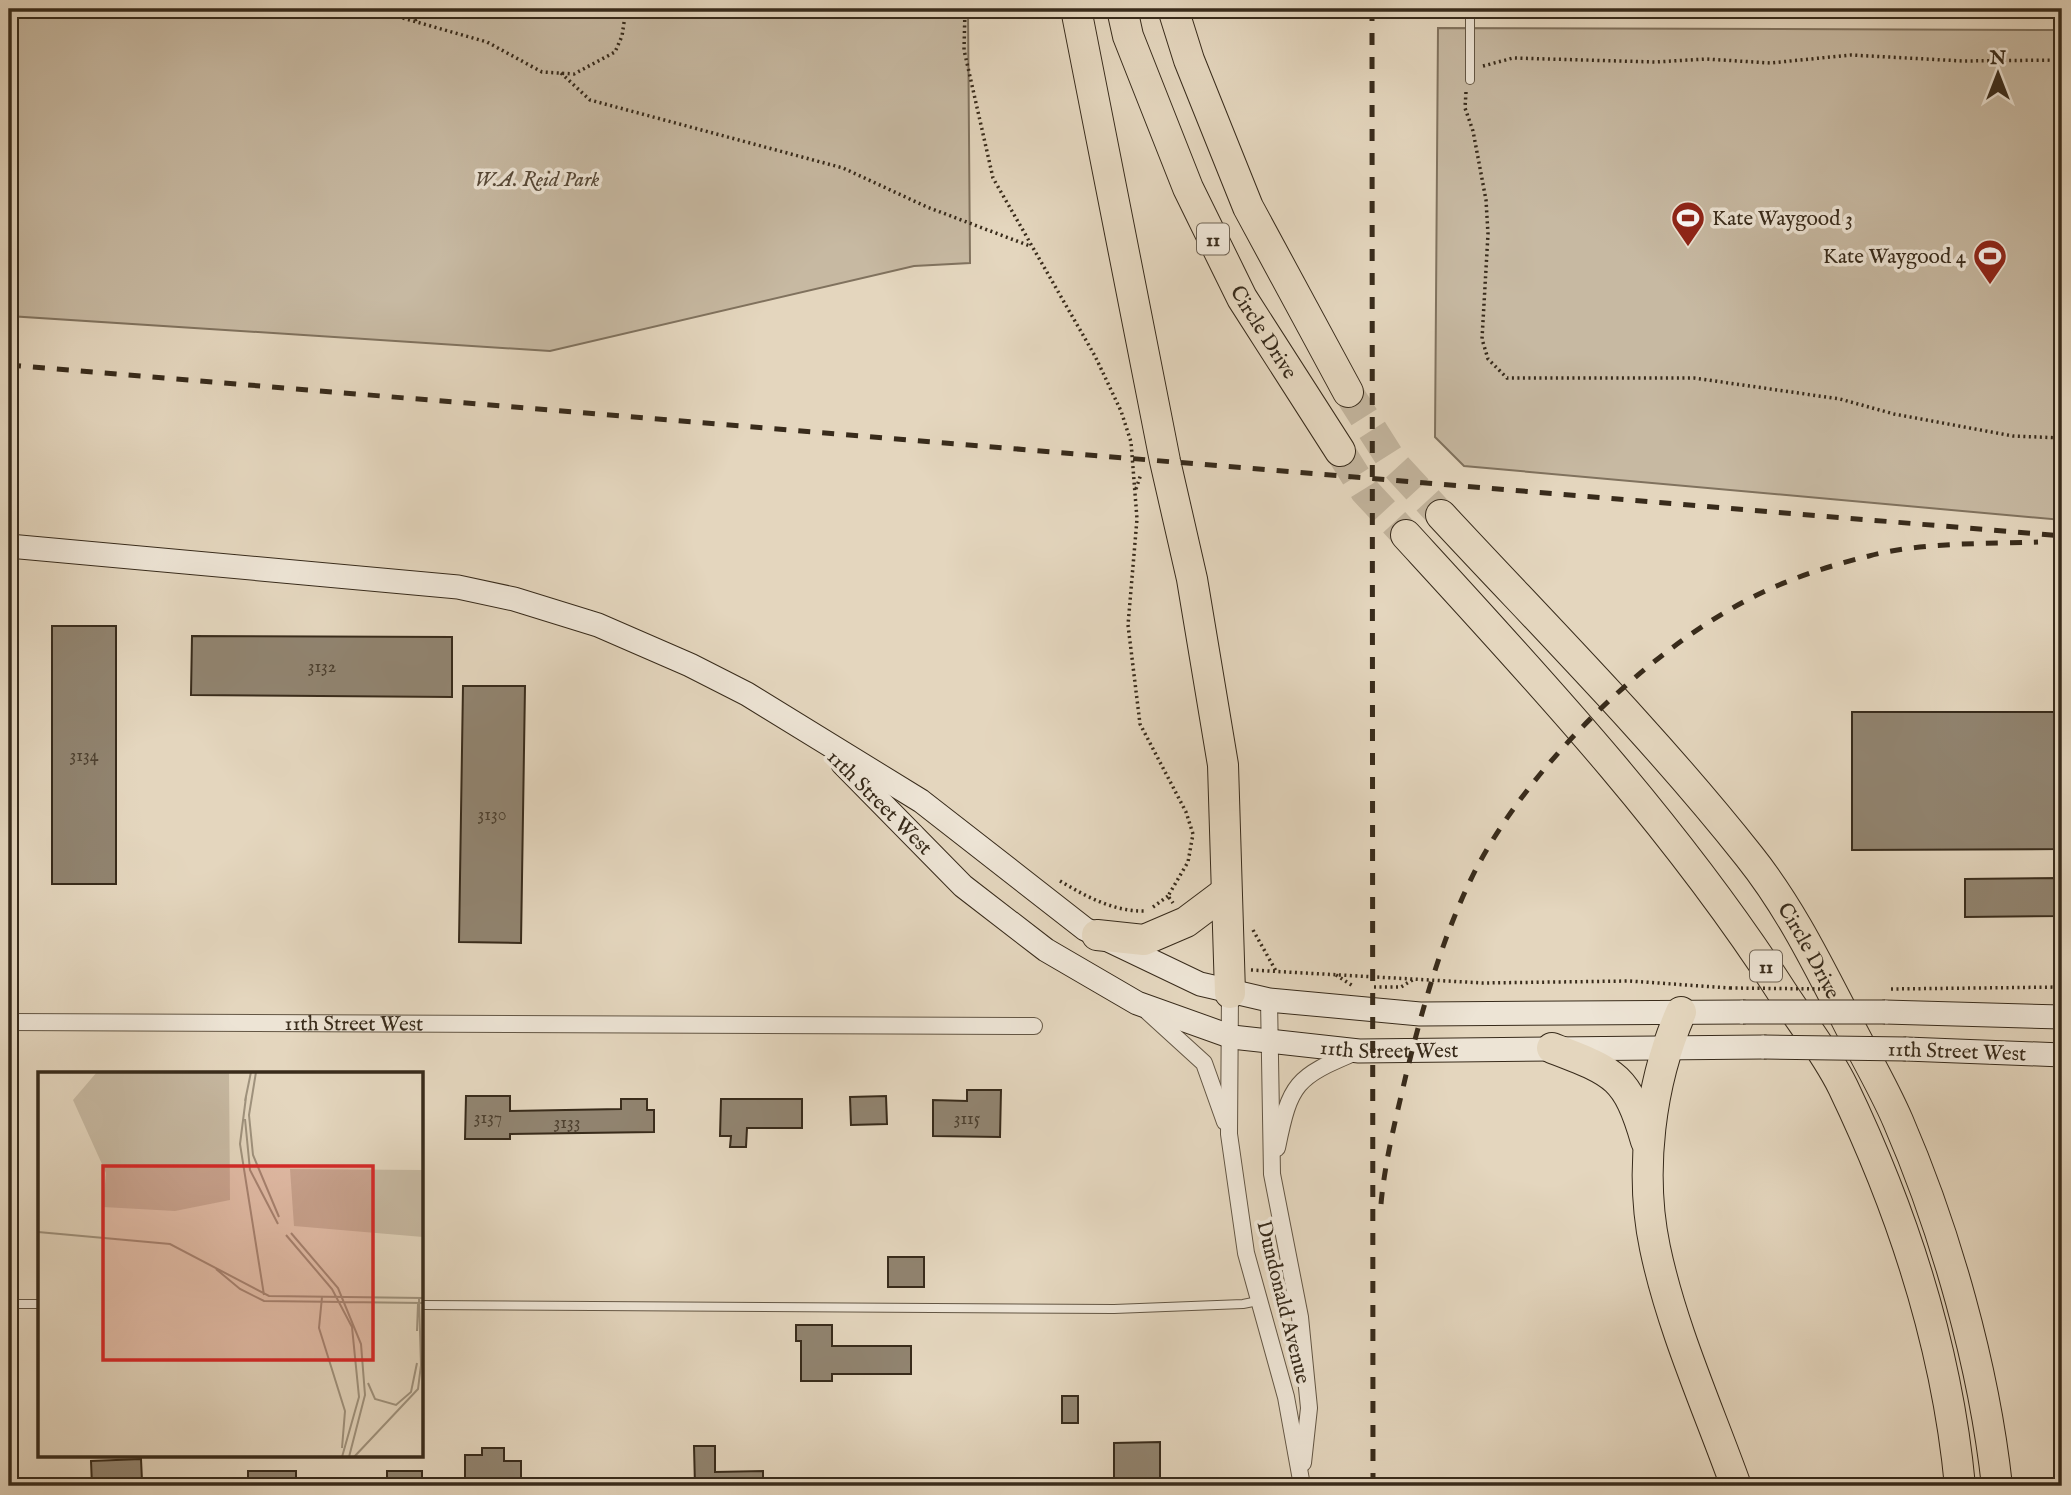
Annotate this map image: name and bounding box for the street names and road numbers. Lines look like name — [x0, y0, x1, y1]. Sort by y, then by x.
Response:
road number: 11 — [1197, 224, 1229, 255]
street label: Circle Drive — [1223, 281, 1303, 385]
street label: 11th Street West — [820, 745, 937, 862]
street label: Circle Drive — [1770, 898, 1846, 1004]
road number: 11 — [1750, 950, 1782, 982]
street label: 11th Street West — [285, 1011, 423, 1039]
street label: 11th Street West — [1318, 1035, 1459, 1066]
street label: 11th Street West — [1887, 1037, 2027, 1068]
street label: Dundonald Avenue — [1249, 1218, 1316, 1387]

